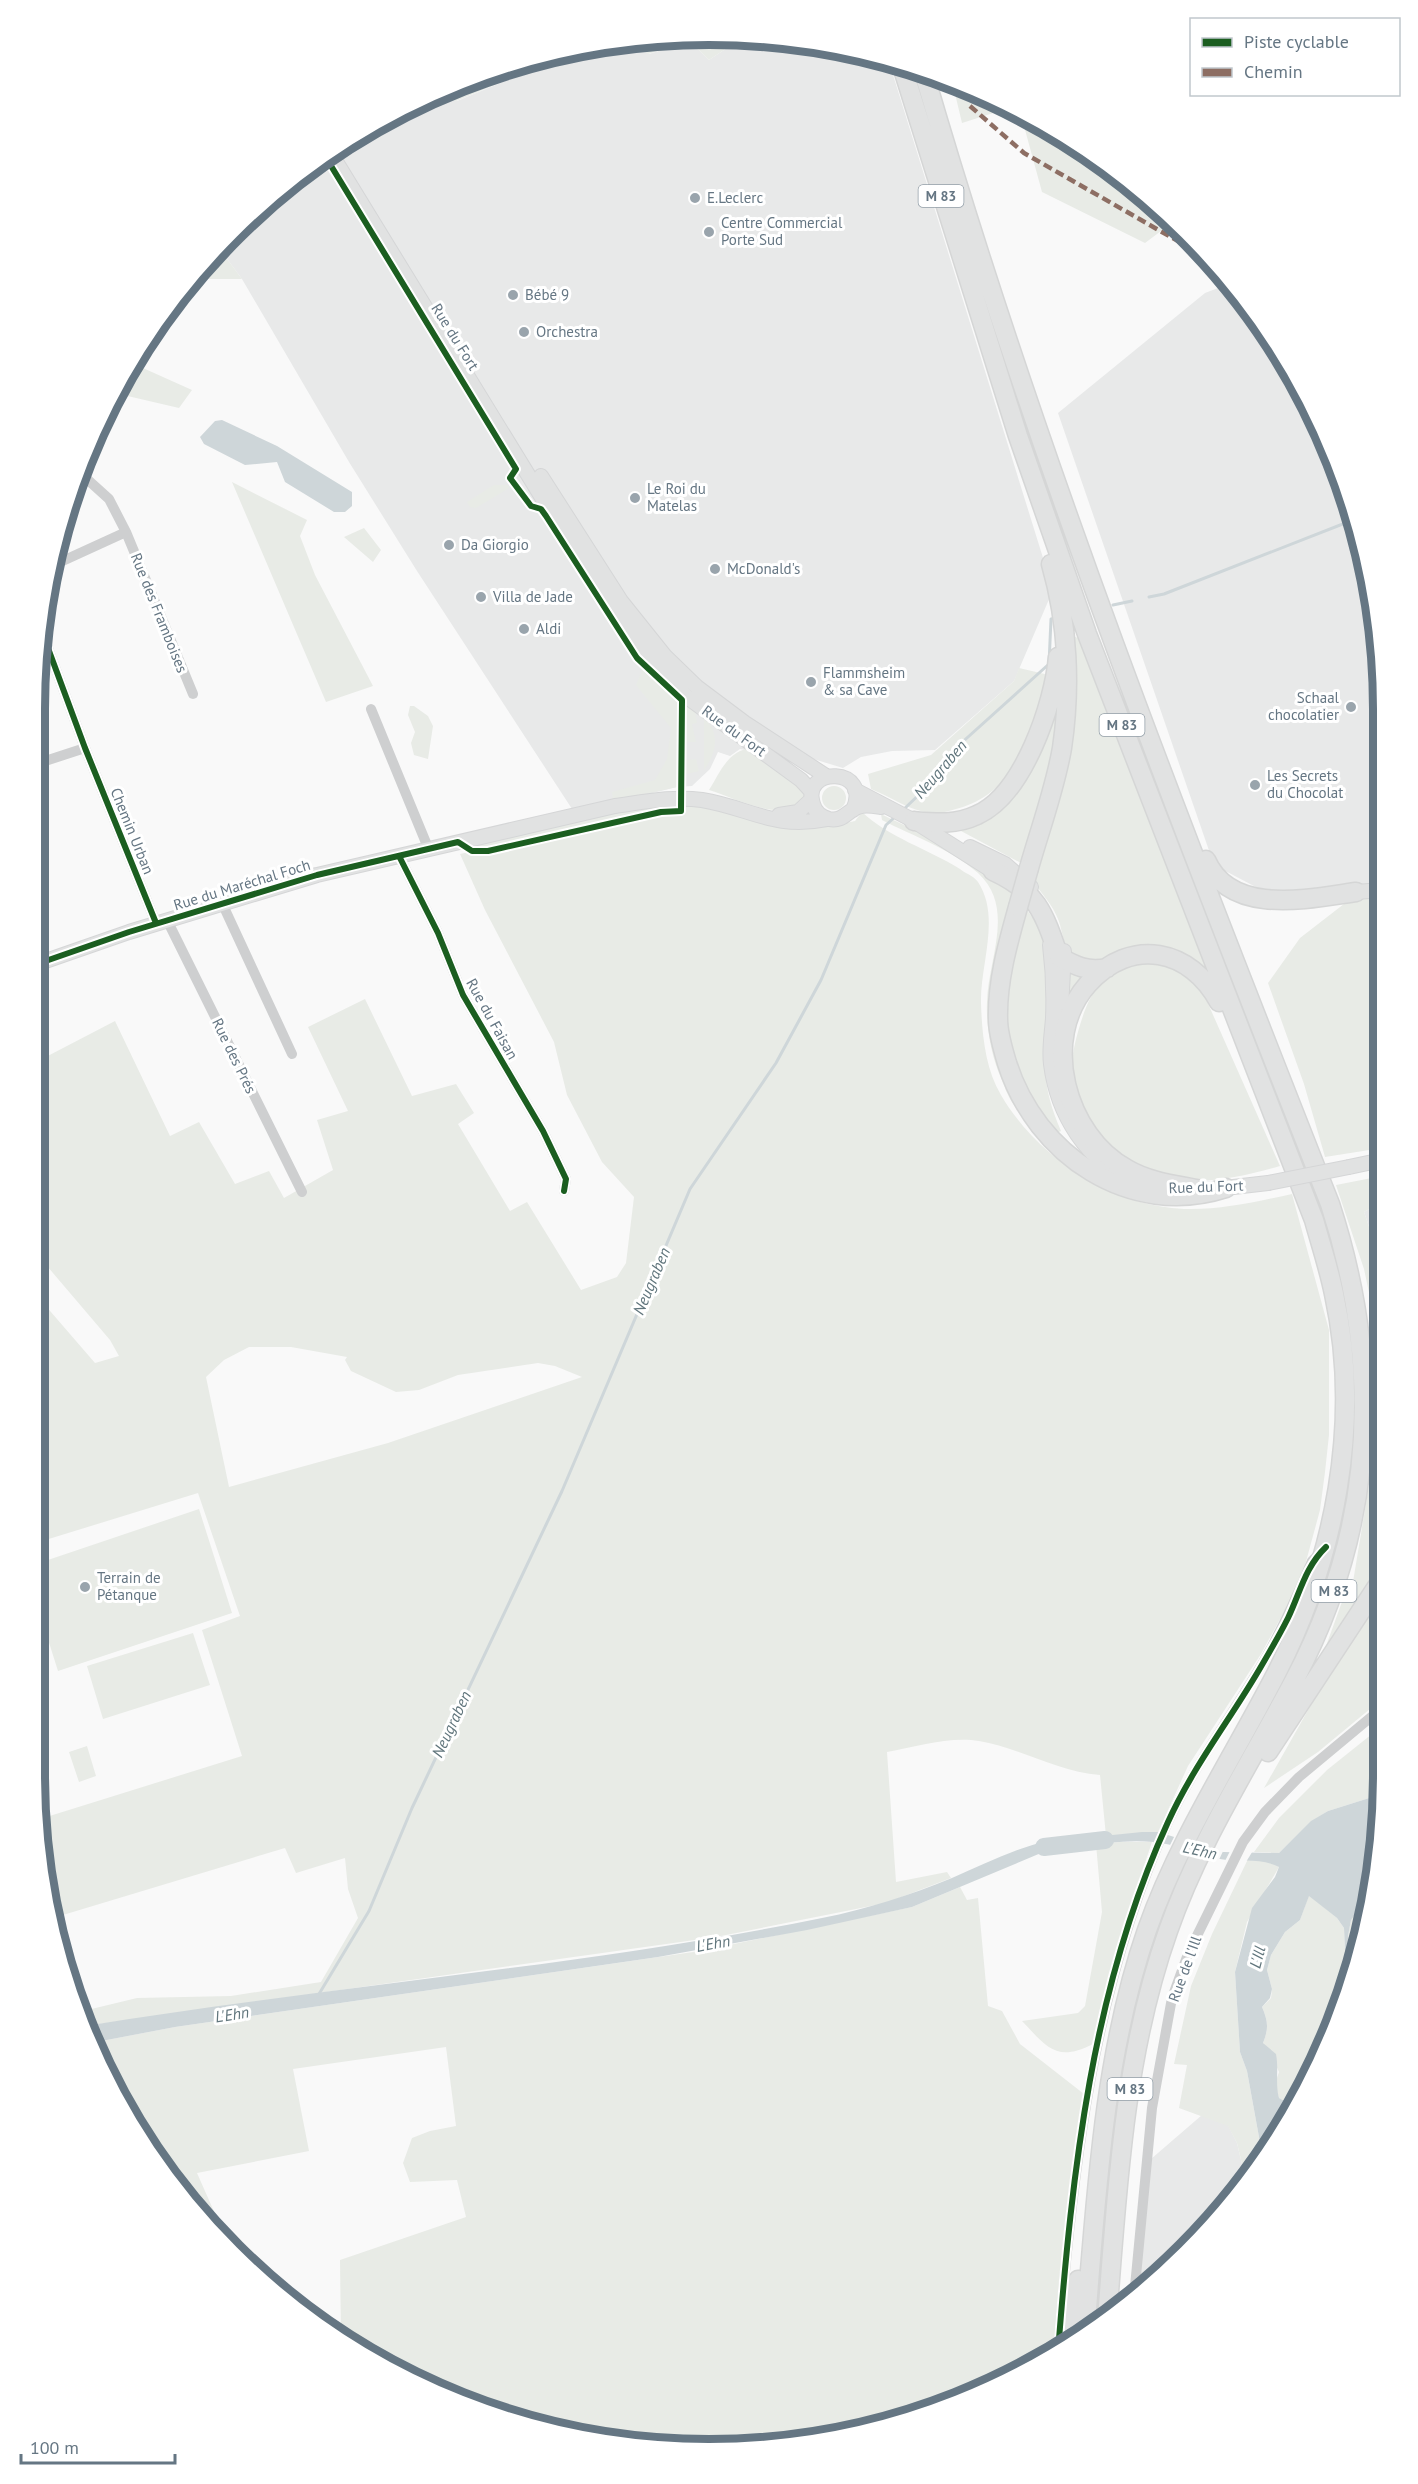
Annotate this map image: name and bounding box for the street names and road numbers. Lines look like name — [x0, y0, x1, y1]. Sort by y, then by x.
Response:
road number: M 83 — [918, 185, 964, 207]
street label: Rue du Fort — [427, 300, 483, 374]
street label: Rue des Framboises — [127, 550, 192, 675]
street label: Rue du Fort — [698, 701, 770, 760]
road number: M 83 — [1100, 714, 1144, 736]
street label: Chemin Urban — [107, 785, 158, 877]
street label: Rue du Maréchal Foch — [171, 855, 313, 914]
street label: Rue du Faisan — [462, 975, 523, 1063]
street label: Rue des Prés — [208, 1015, 261, 1097]
street label: Rue du Fort — [1168, 1176, 1244, 1197]
road number: M 83 — [1312, 1580, 1356, 1602]
street label: Rue de l'Ill — [1164, 1933, 1205, 2004]
road number: M 83 — [1108, 2078, 1152, 2100]

